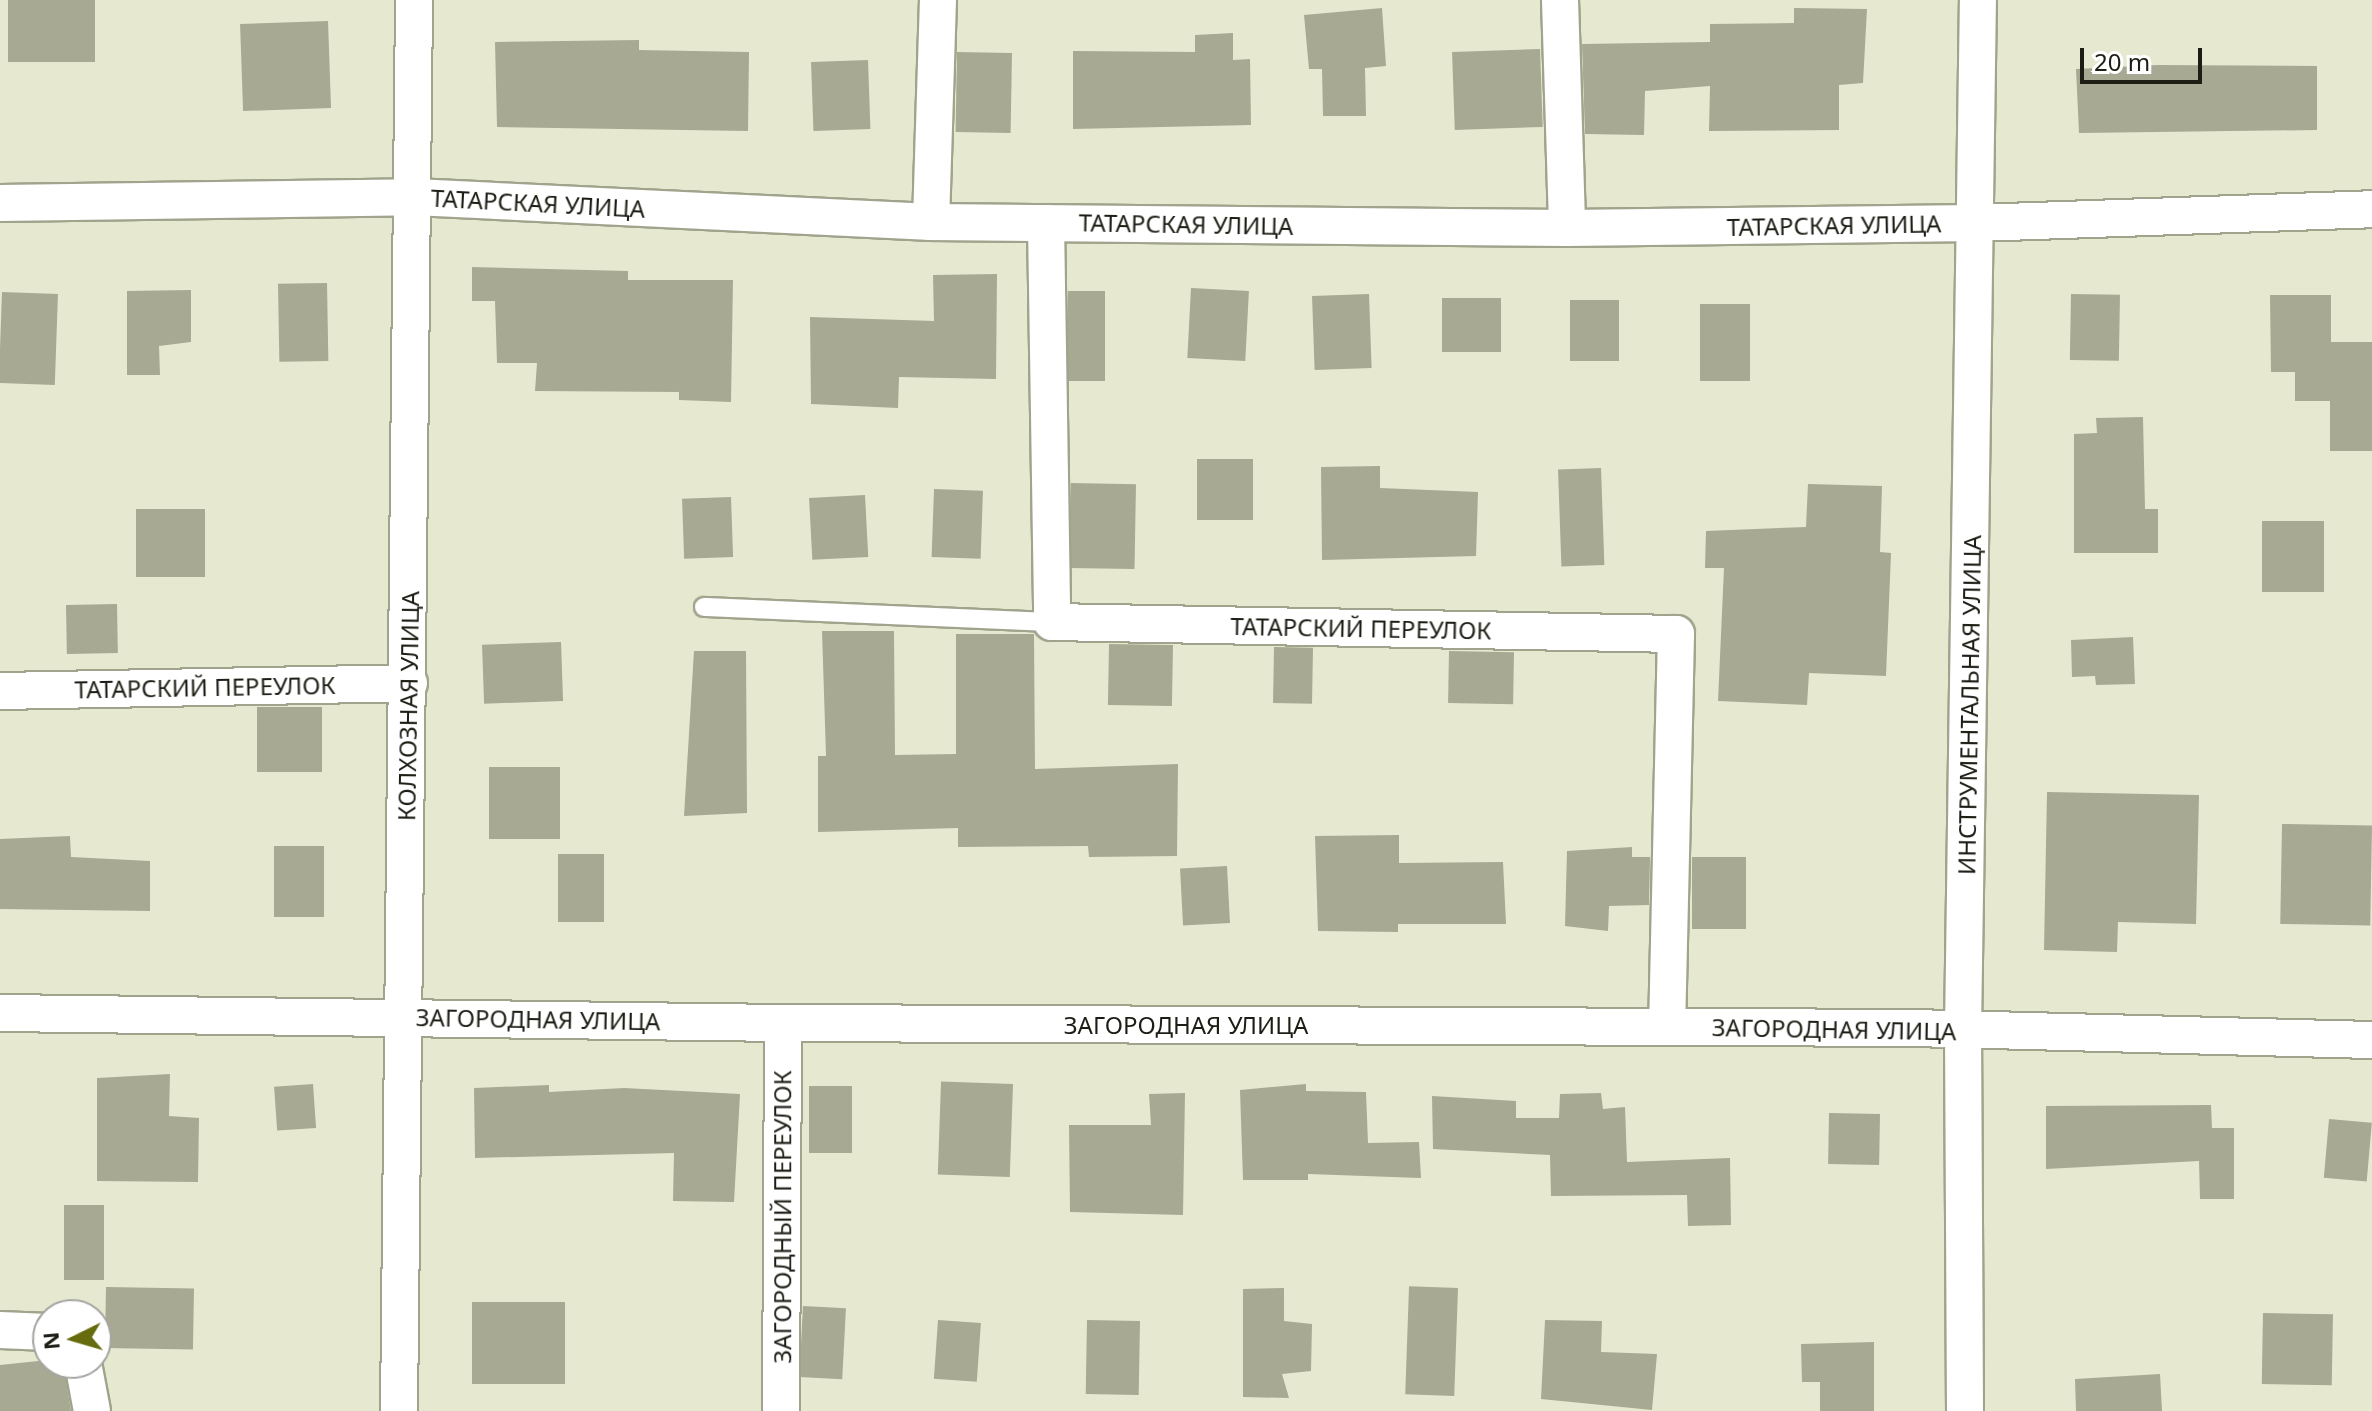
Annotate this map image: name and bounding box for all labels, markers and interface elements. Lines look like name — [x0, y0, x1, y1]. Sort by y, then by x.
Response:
scale bar — [2084, 32, 2206, 82]
text: 20 m — [2094, 45, 2150, 78]
street label: ТАТАРСКАЯ УЛИЦА — [430, 183, 646, 223]
street label: ТАТАРСКАЯ УЛИЦА — [1078, 208, 1294, 240]
street label: ТАТАРСКАЯ УЛИЦА — [1726, 209, 1942, 241]
street label: ИНСТРУМЕНТАЛЬНАЯ УЛИЦА — [1952, 535, 1986, 875]
street label: КОЛХОЗНАЯ УЛИЦА — [392, 591, 424, 821]
street label: ТАТАРСКИЙ ПЕРЕУЛОК — [1230, 611, 1492, 645]
street label: ТАТАРСКИЙ ПЕРЕУЛОК — [74, 670, 336, 704]
street label: ЗАГОРОДНАЯ УЛИЦА — [416, 1002, 660, 1036]
street label: ЗАГОРОДНАЯ УЛИЦА — [1064, 1011, 1308, 1039]
street label: ЗАГОРОДНАЯ УЛИЦА — [1712, 1012, 1956, 1046]
street label: ЗАГОРОДНЫЙ ПЕРЕУЛОК — [768, 1070, 796, 1364]
north arrow — [32, 1299, 112, 1379]
text: N — [34, 1331, 66, 1351]

